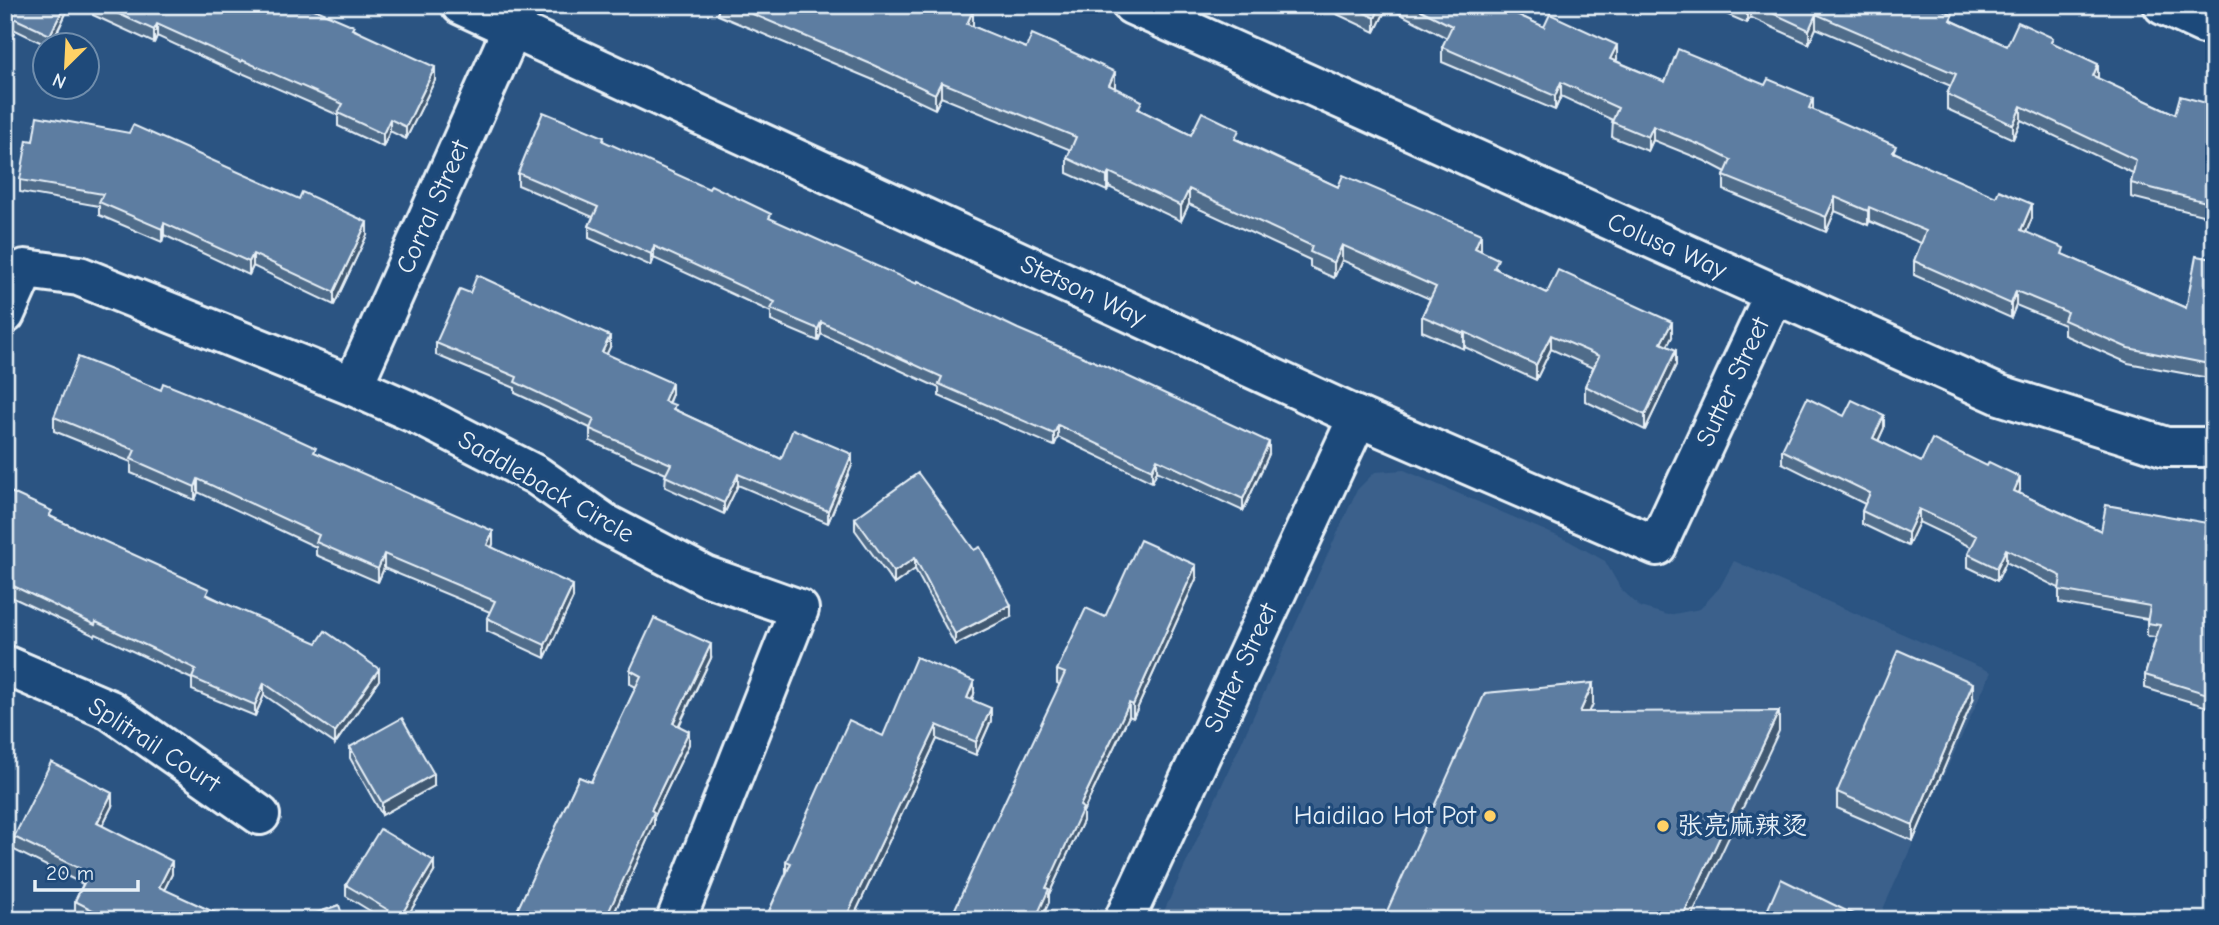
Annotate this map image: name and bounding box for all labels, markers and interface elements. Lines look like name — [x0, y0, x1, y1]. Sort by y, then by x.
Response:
north arrow — [32, 32, 102, 102]
text: N — [49, 68, 70, 93]
street label: Corral Street — [390, 134, 476, 278]
street label: Colusa Way — [1603, 206, 1732, 286]
street label: Stetson Way — [1016, 249, 1151, 333]
street label: Sutter Street — [1690, 311, 1777, 451]
street label: Saddleback Circle — [453, 425, 639, 549]
street label: Sutter Street — [1198, 597, 1285, 737]
street label: Splitrail Court — [82, 691, 227, 800]
place label: Haidilao Hot Pot — [1294, 801, 1478, 831]
marker: Haidilao Hot Pot — [1482, 808, 1498, 824]
place label: 张亮麻辣烫 — [1677, 811, 1807, 841]
marker: 张亮麻辣烫 — [1655, 818, 1671, 834]
scale bar — [35, 848, 138, 892]
text: 20 m — [46, 861, 94, 885]

